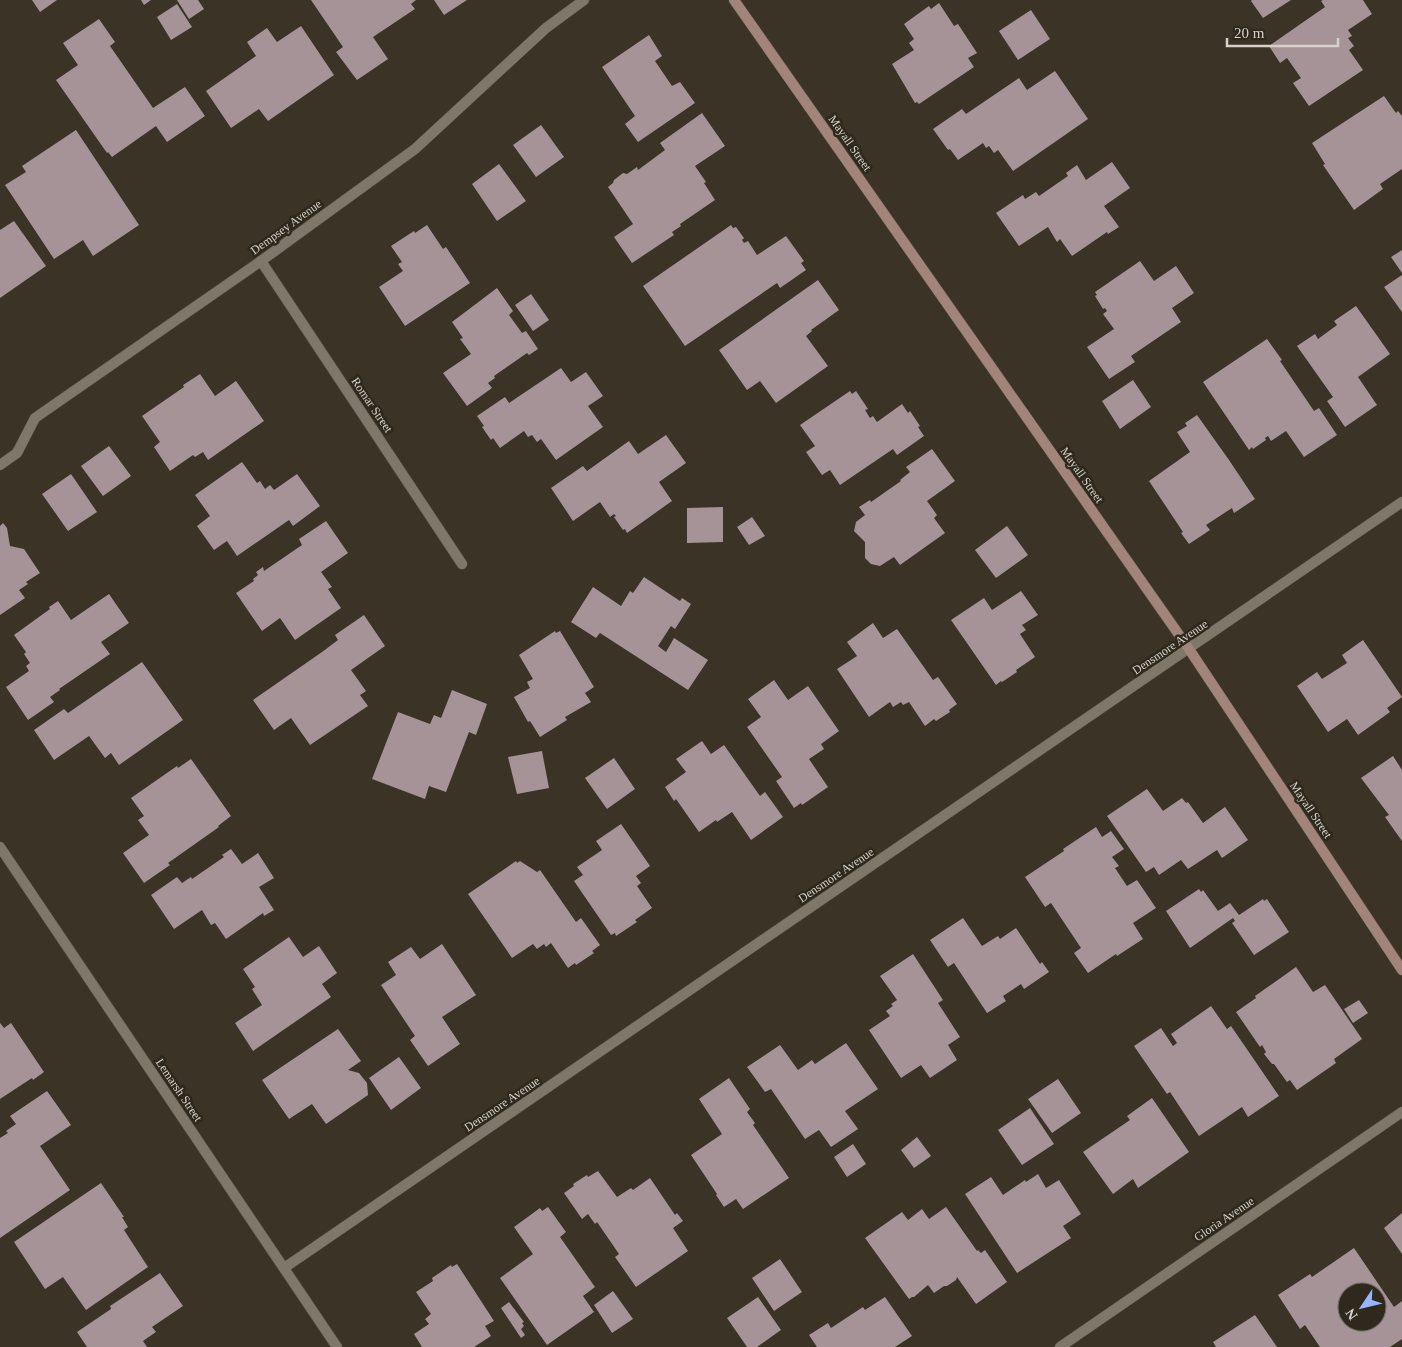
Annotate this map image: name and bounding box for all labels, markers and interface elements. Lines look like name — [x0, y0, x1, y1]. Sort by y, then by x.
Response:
scale bar — [1227, 15, 1338, 47]
text: 20 m — [1234, 25, 1265, 41]
street label: Mayall Street — [826, 112, 875, 174]
street label: Dempsey Avenue — [248, 197, 324, 257]
street label: Romar Street — [348, 375, 396, 436]
street label: Mayall Street — [1058, 444, 1107, 506]
street label: Densmore Avenue — [1130, 617, 1210, 677]
street label: Mayall Street — [1287, 779, 1335, 841]
street label: Densmore Avenue — [796, 845, 876, 905]
street label: Lemarsh Street — [153, 1056, 206, 1125]
street label: Densmore Avenue — [462, 1074, 542, 1134]
street label: Gloria Avenue — [1191, 1194, 1257, 1244]
north arrow — [1337, 1282, 1387, 1332]
text: N — [1343, 1306, 1361, 1323]

